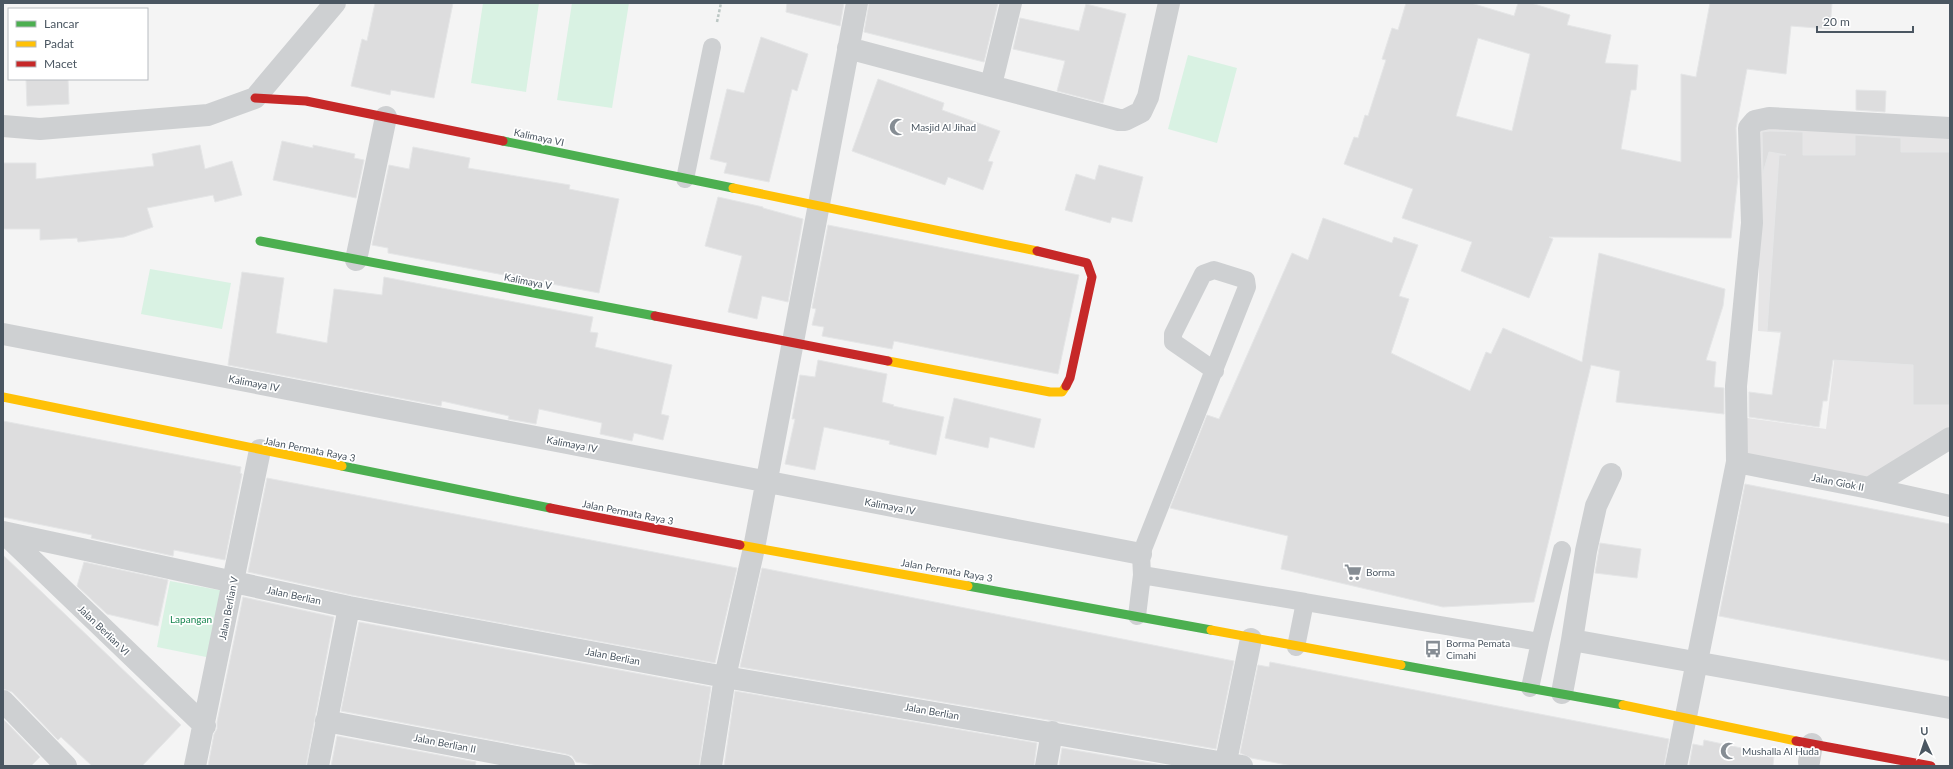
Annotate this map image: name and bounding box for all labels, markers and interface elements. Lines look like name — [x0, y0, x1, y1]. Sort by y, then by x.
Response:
legend — [8, 8, 148, 80]
scale bar — [1817, 8, 1913, 34]
text: 20 m — [1823, 14, 1850, 29]
text: Lancar — [44, 16, 80, 31]
text: Padat — [44, 36, 75, 51]
text: Macet — [44, 56, 78, 71]
mosque icon: Masjid Al Jihad — [888, 117, 908, 137]
place label: Masjid Al Jihad — [911, 121, 976, 133]
street label: Kalimaya VI — [513, 126, 565, 148]
street label: Kalimaya V — [503, 270, 553, 292]
street label: Kalimaya IV — [228, 372, 281, 394]
street label: Kalimaya IV — [546, 433, 599, 455]
street label: Jalan Permata Raya 3 — [263, 434, 357, 464]
street label: Jalan Giok II — [1811, 471, 1865, 493]
street label: Kalimaya IV — [864, 495, 917, 517]
street label: Jalan Permata Raya 3 — [581, 497, 675, 527]
street label: Jalan Permata Raya 3 — [900, 556, 994, 584]
supermarket icon: Borma — [1343, 562, 1363, 582]
place label: Borma — [1366, 566, 1395, 578]
street label: Jalan Berlian V — [216, 575, 240, 641]
street label: Jalan Berlian — [266, 583, 322, 607]
street label: Jalan Berlian VI — [76, 602, 132, 658]
park label: Lapangan — [170, 613, 212, 625]
place label: Borma Pemata Cimahi — [1446, 637, 1510, 661]
bus stop icon: Borma Pemata Cimahi — [1423, 639, 1443, 659]
street label: Jalan Berlian — [585, 645, 641, 667]
street label: Jalan Berlian — [904, 700, 960, 722]
north arrow — [1905, 721, 1945, 761]
text: U — [1920, 724, 1929, 737]
street label: Jalan Berlian II — [413, 731, 477, 755]
mosque icon: Mushalla Al Huda — [1719, 741, 1739, 761]
place label: Mushalla Al Huda — [1742, 745, 1819, 757]

